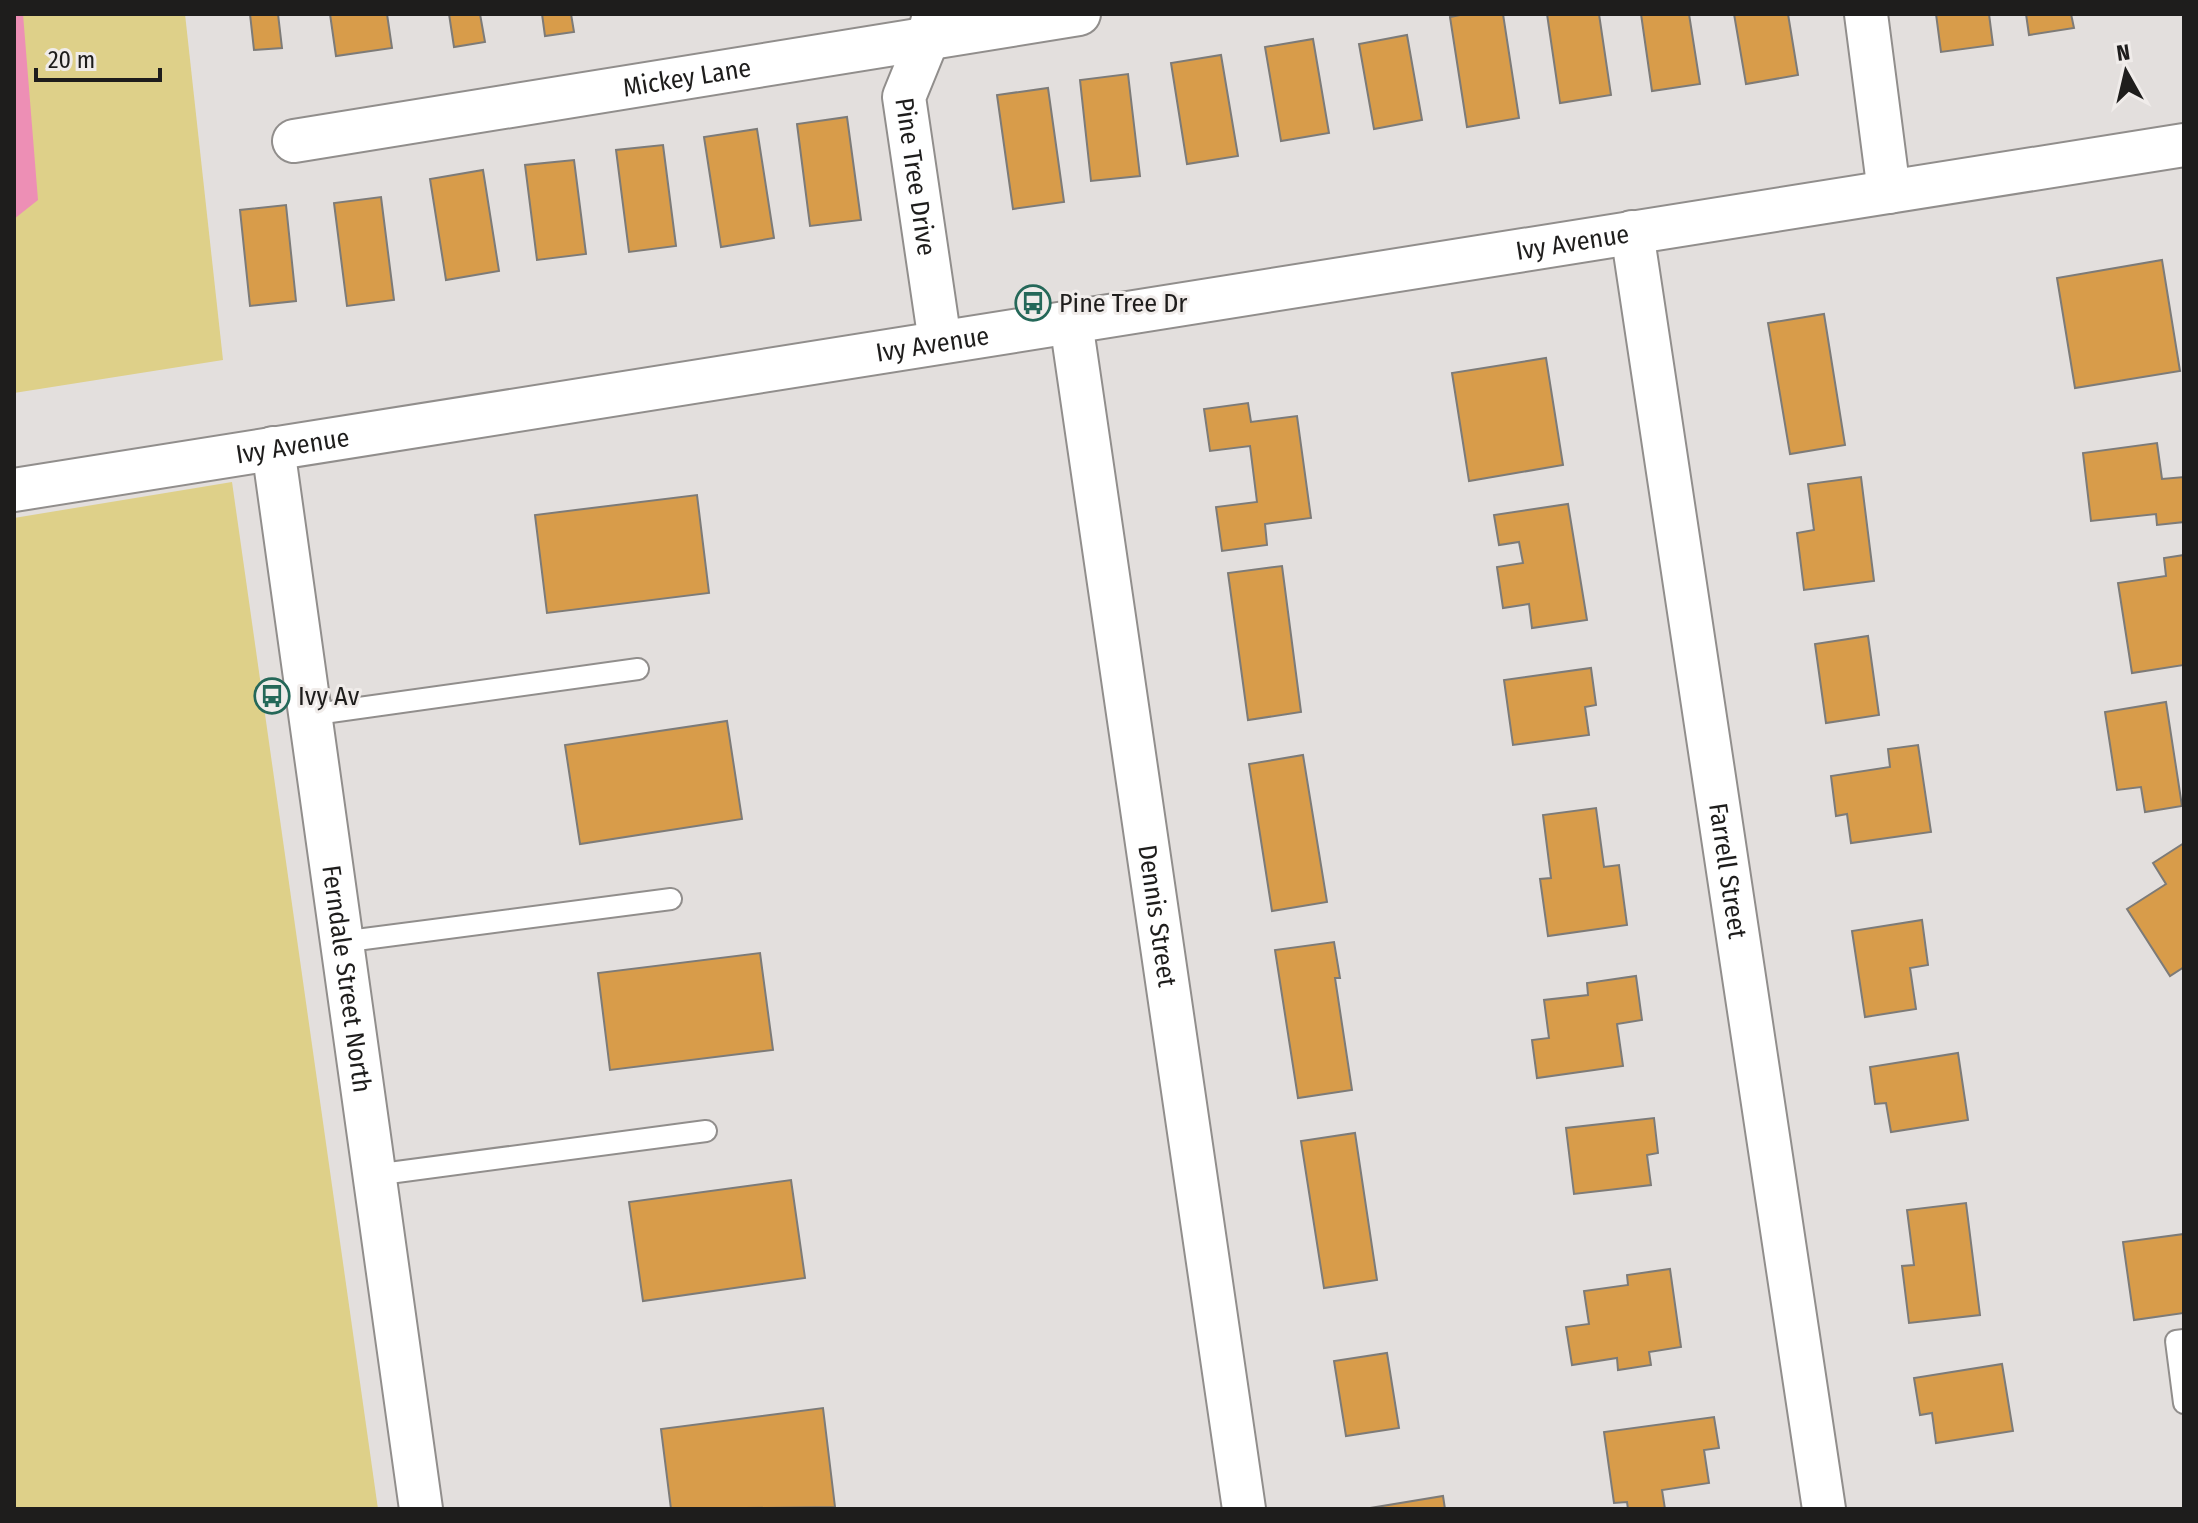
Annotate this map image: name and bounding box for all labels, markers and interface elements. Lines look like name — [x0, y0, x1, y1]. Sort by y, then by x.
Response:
scale bar — [36, 32, 160, 82]
north arrow — [2086, 32, 2166, 112]
text: N — [2115, 38, 2132, 67]
text: 20 m — [48, 46, 95, 74]
street label: Mickey Lane — [621, 52, 753, 103]
street label: Pine Tree Drive — [889, 96, 943, 258]
street label: Ivy Avenue — [1514, 218, 1631, 267]
bus stop icon: Pine Tree Dr — [1014, 284, 1052, 322]
place label: Pine Tree Dr — [1059, 288, 1187, 319]
street label: Ivy Avenue — [874, 320, 991, 368]
street label: Ivy Avenue — [234, 421, 351, 470]
bus stop icon: Ivy Av — [253, 677, 291, 715]
place label: Ivy Av — [298, 681, 360, 712]
street label: Farrell Street — [1703, 801, 1754, 941]
street label: Dennis Street — [1132, 843, 1183, 989]
street label: Ferndale Street North — [316, 863, 378, 1094]

